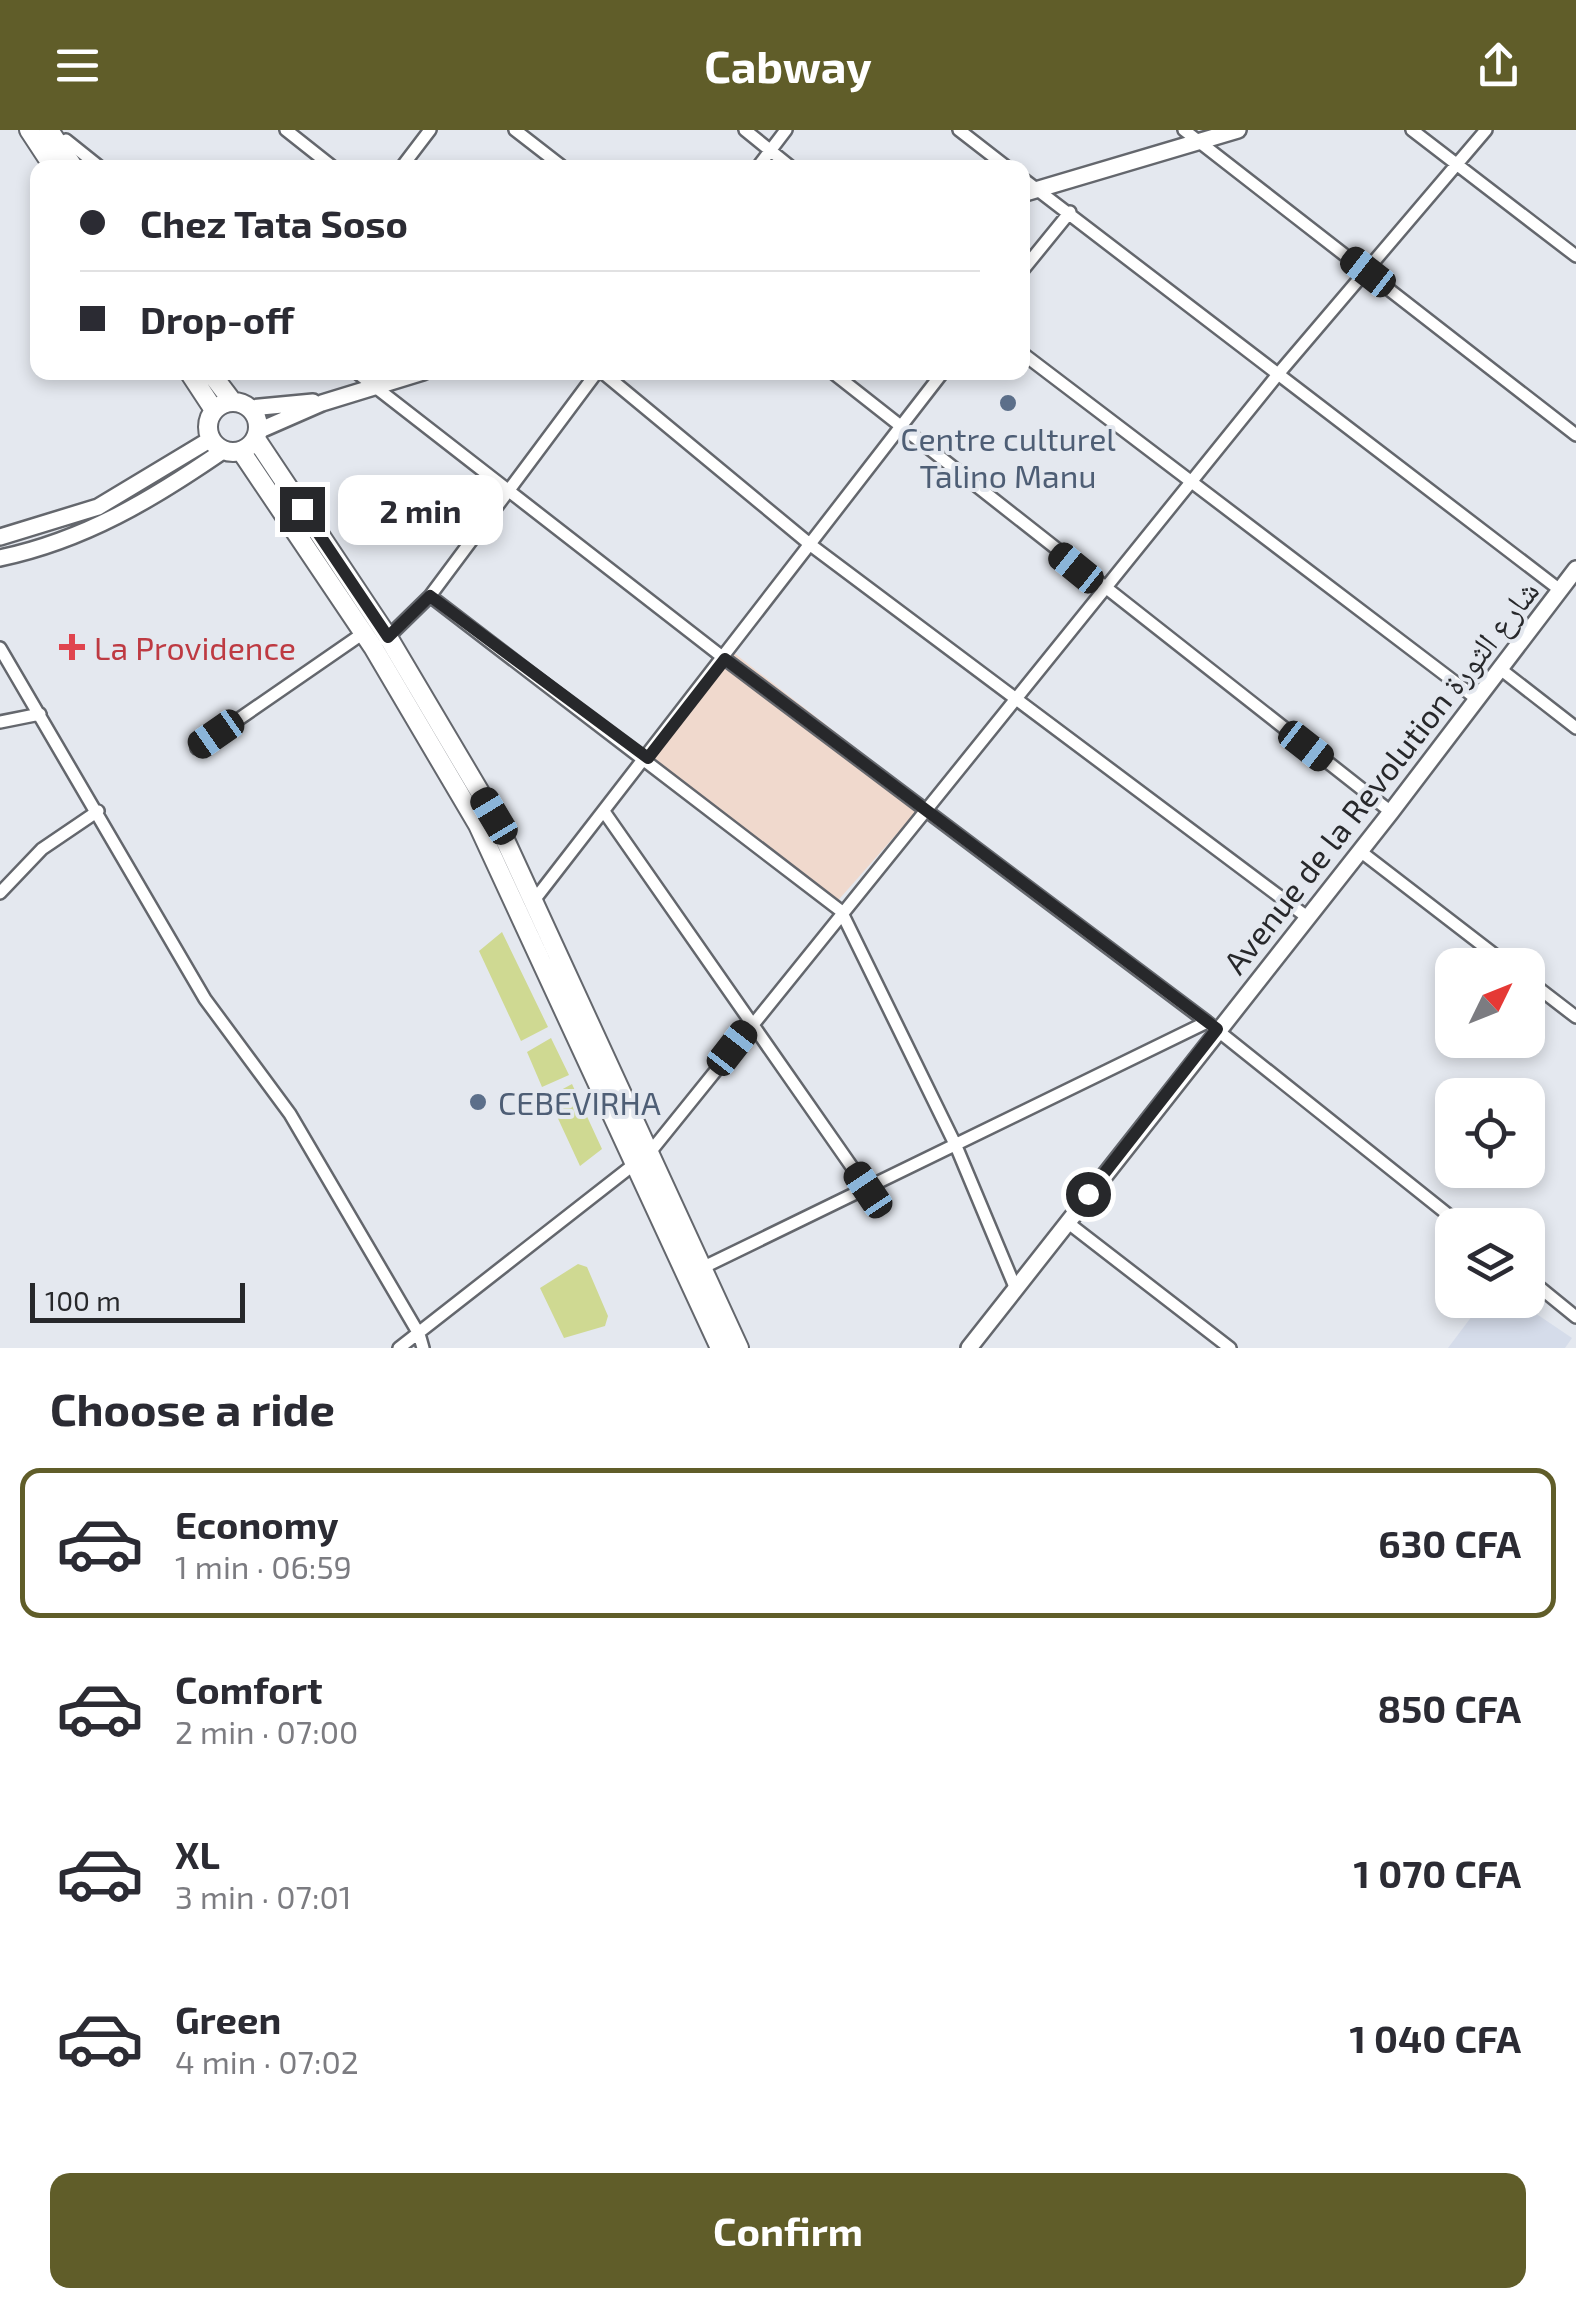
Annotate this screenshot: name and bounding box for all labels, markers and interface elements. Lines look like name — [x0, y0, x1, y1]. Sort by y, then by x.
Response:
icon: menu — [50, 38, 105, 93]
text: Cabway — [704, 38, 872, 92]
icon: share — [1471, 38, 1526, 93]
text: Chez Tata Soso — [140, 200, 408, 246]
car — [1335, 242, 1401, 302]
text: Drop-off — [140, 296, 294, 342]
marker: Centre culturel Talino Manu — [997, 392, 1019, 414]
place label: Centre culturel Talino Manu — [900, 419, 1116, 494]
callout: 2 min — [337, 474, 502, 544]
route end — [280, 487, 325, 532]
text: 2 min — [380, 491, 461, 529]
car — [1043, 537, 1109, 599]
street label: Avenue de la Revolution شارع الثورة — [1215, 572, 1548, 982]
place label: La Providence — [94, 628, 296, 666]
marker: La Providence — [59, 634, 85, 660]
car — [183, 705, 249, 763]
car — [1273, 716, 1339, 776]
car — [466, 783, 522, 849]
north arrow — [1435, 948, 1545, 1058]
map controls — [1435, 948, 1545, 1318]
car — [702, 1015, 762, 1081]
button: locate — [1435, 1078, 1545, 1188]
place label: CEBEVIRHA — [498, 1083, 661, 1121]
marker: CEBEVIRHA — [467, 1091, 489, 1113]
car — [839, 1157, 897, 1223]
route start — [1066, 1172, 1111, 1217]
button: layers — [1435, 1208, 1545, 1318]
scale bar — [30, 1278, 245, 1322]
text: 100 m — [45, 1283, 121, 1317]
text: Choose a ride — [50, 1381, 335, 1435]
icon: car — [55, 1498, 145, 1588]
text: Economy — [175, 1501, 339, 1547]
text: 630 CFA — [1378, 1520, 1521, 1566]
text: 1 min · 06:59 — [175, 1547, 352, 1585]
icon: car — [55, 1663, 145, 1753]
text: Comfort — [175, 1666, 323, 1712]
text: 850 CFA — [1378, 1685, 1521, 1731]
text: 2 min · 07:00 — [175, 1712, 358, 1750]
icon: car — [55, 1828, 145, 1918]
text: XL — [175, 1831, 220, 1877]
text: 1 070 CFA — [1354, 1850, 1521, 1896]
text: 3 min · 07:01 — [175, 1877, 352, 1915]
icon: car — [55, 1993, 145, 2083]
text: Green — [175, 1996, 281, 2042]
text: 1 040 CFA — [1349, 2015, 1521, 2061]
text: 4 min · 07:02 — [175, 2042, 359, 2080]
button: Confirm — [50, 2173, 1526, 2288]

